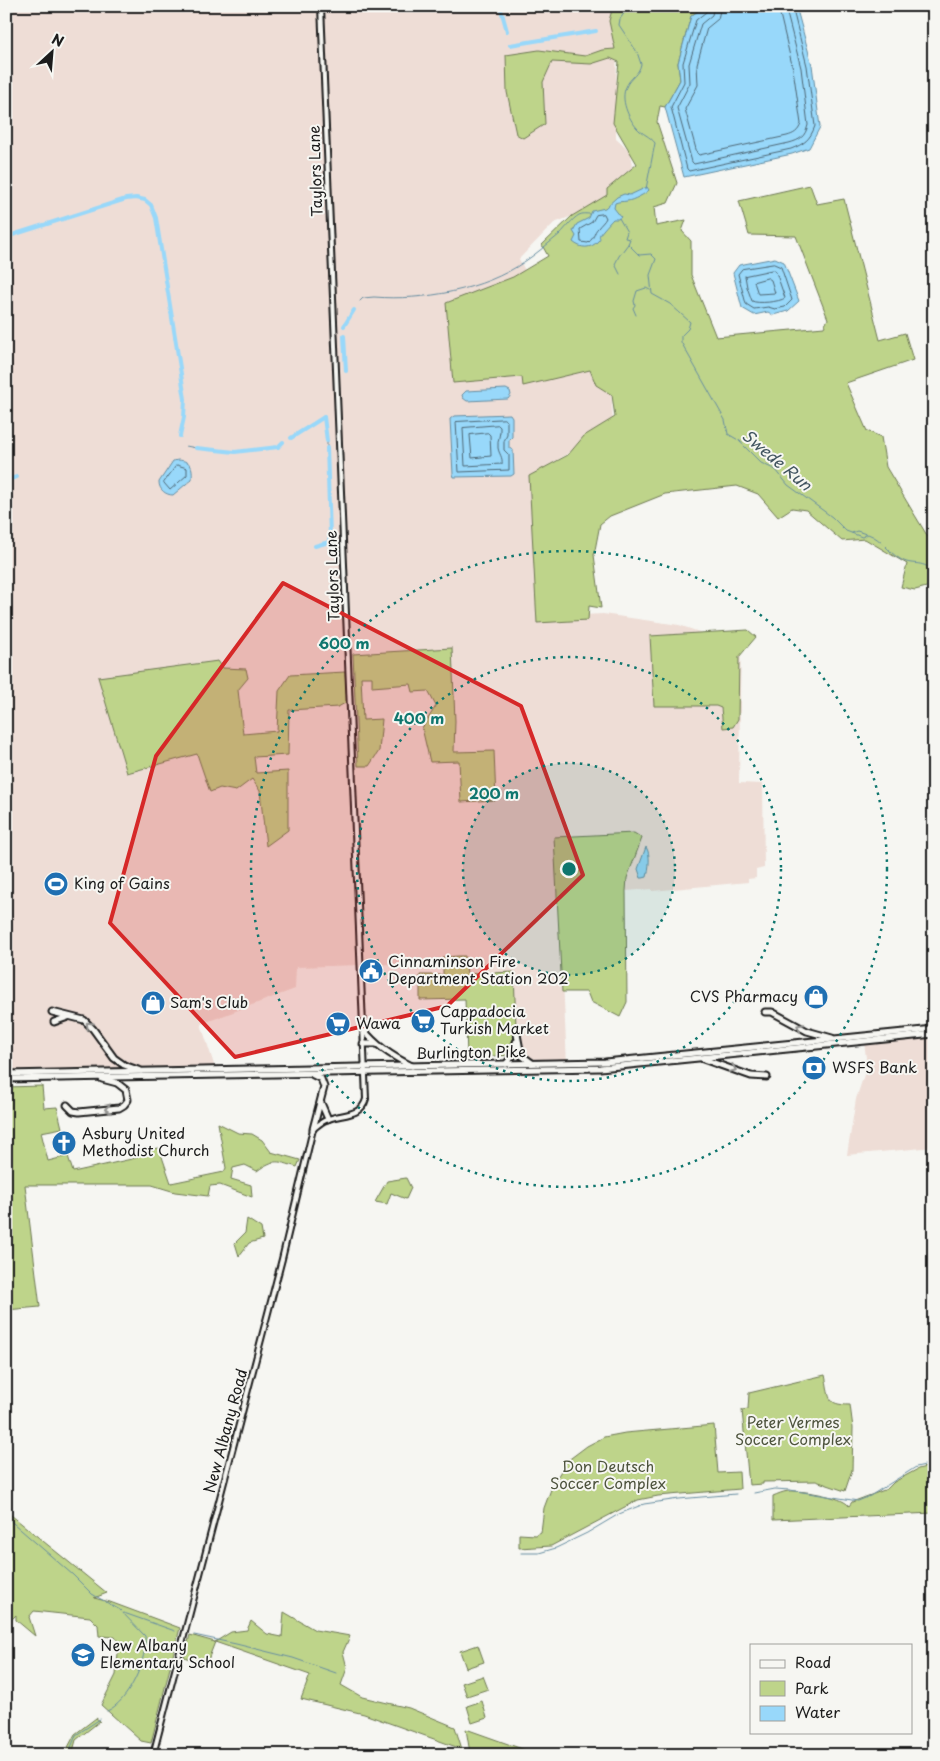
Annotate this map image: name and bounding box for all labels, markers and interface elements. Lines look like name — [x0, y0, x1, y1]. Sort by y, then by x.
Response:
north arrow — [28, 28, 78, 78]
text: N — [48, 28, 68, 52]
street label: Taylors Lane — [301, 125, 328, 217]
water label: Swede Run — [738, 423, 819, 496]
street label: Taylors Lane — [318, 530, 345, 622]
text: 600 m — [318, 631, 370, 654]
text: 400 m — [394, 706, 444, 729]
text: 200 m — [469, 781, 519, 804]
centre of rings — [560, 860, 578, 878]
sports icon: King of Gains — [43, 871, 69, 897]
place label: King of Gains — [74, 871, 170, 894]
place label: Cinnaminson Fire Department Station 202 — [388, 949, 569, 989]
public building icon: Cinnaminson Fire Department Station 202 — [358, 958, 384, 984]
place label: CVS Pharmacy — [690, 984, 798, 1007]
shop icon: CVS Pharmacy — [803, 984, 829, 1010]
shop icon: Sam's Club — [140, 990, 166, 1016]
place label: Sam's Club — [170, 990, 248, 1013]
place label: Cappadocia Turkish Market — [440, 999, 549, 1039]
supermarket icon: Cappadocia Turkish Market — [410, 1008, 436, 1034]
supermarket icon: Wawa — [325, 1011, 351, 1037]
place label: Wawa — [356, 1011, 401, 1034]
one-way arrow — [86, 1022, 95, 1031]
one-way arrow — [796, 1023, 805, 1033]
street label: Burlington Pike — [416, 1039, 526, 1064]
bank icon: WSFS Bank — [801, 1055, 827, 1081]
place label: WSFS Bank — [832, 1055, 917, 1078]
one-way arrow — [728, 1063, 737, 1074]
one-way arrow — [104, 1103, 112, 1114]
place label: Asbury United Methodist Church — [82, 1121, 210, 1161]
church icon: Asbury United Methodist Church — [51, 1130, 77, 1156]
street label: New Albany Road — [197, 1366, 252, 1495]
park label: Peter Vermes Soccer Complex — [735, 1410, 851, 1450]
park label: Don Deutsch Soccer Complex — [550, 1454, 666, 1494]
place label: New Albany Elementary School — [100, 1633, 235, 1673]
school or university icon: New Albany Elementary School — [70, 1642, 96, 1668]
legend — [750, 1644, 912, 1734]
text: Road — [795, 1650, 831, 1673]
text: Park — [795, 1676, 829, 1699]
text: Water — [795, 1700, 840, 1723]

